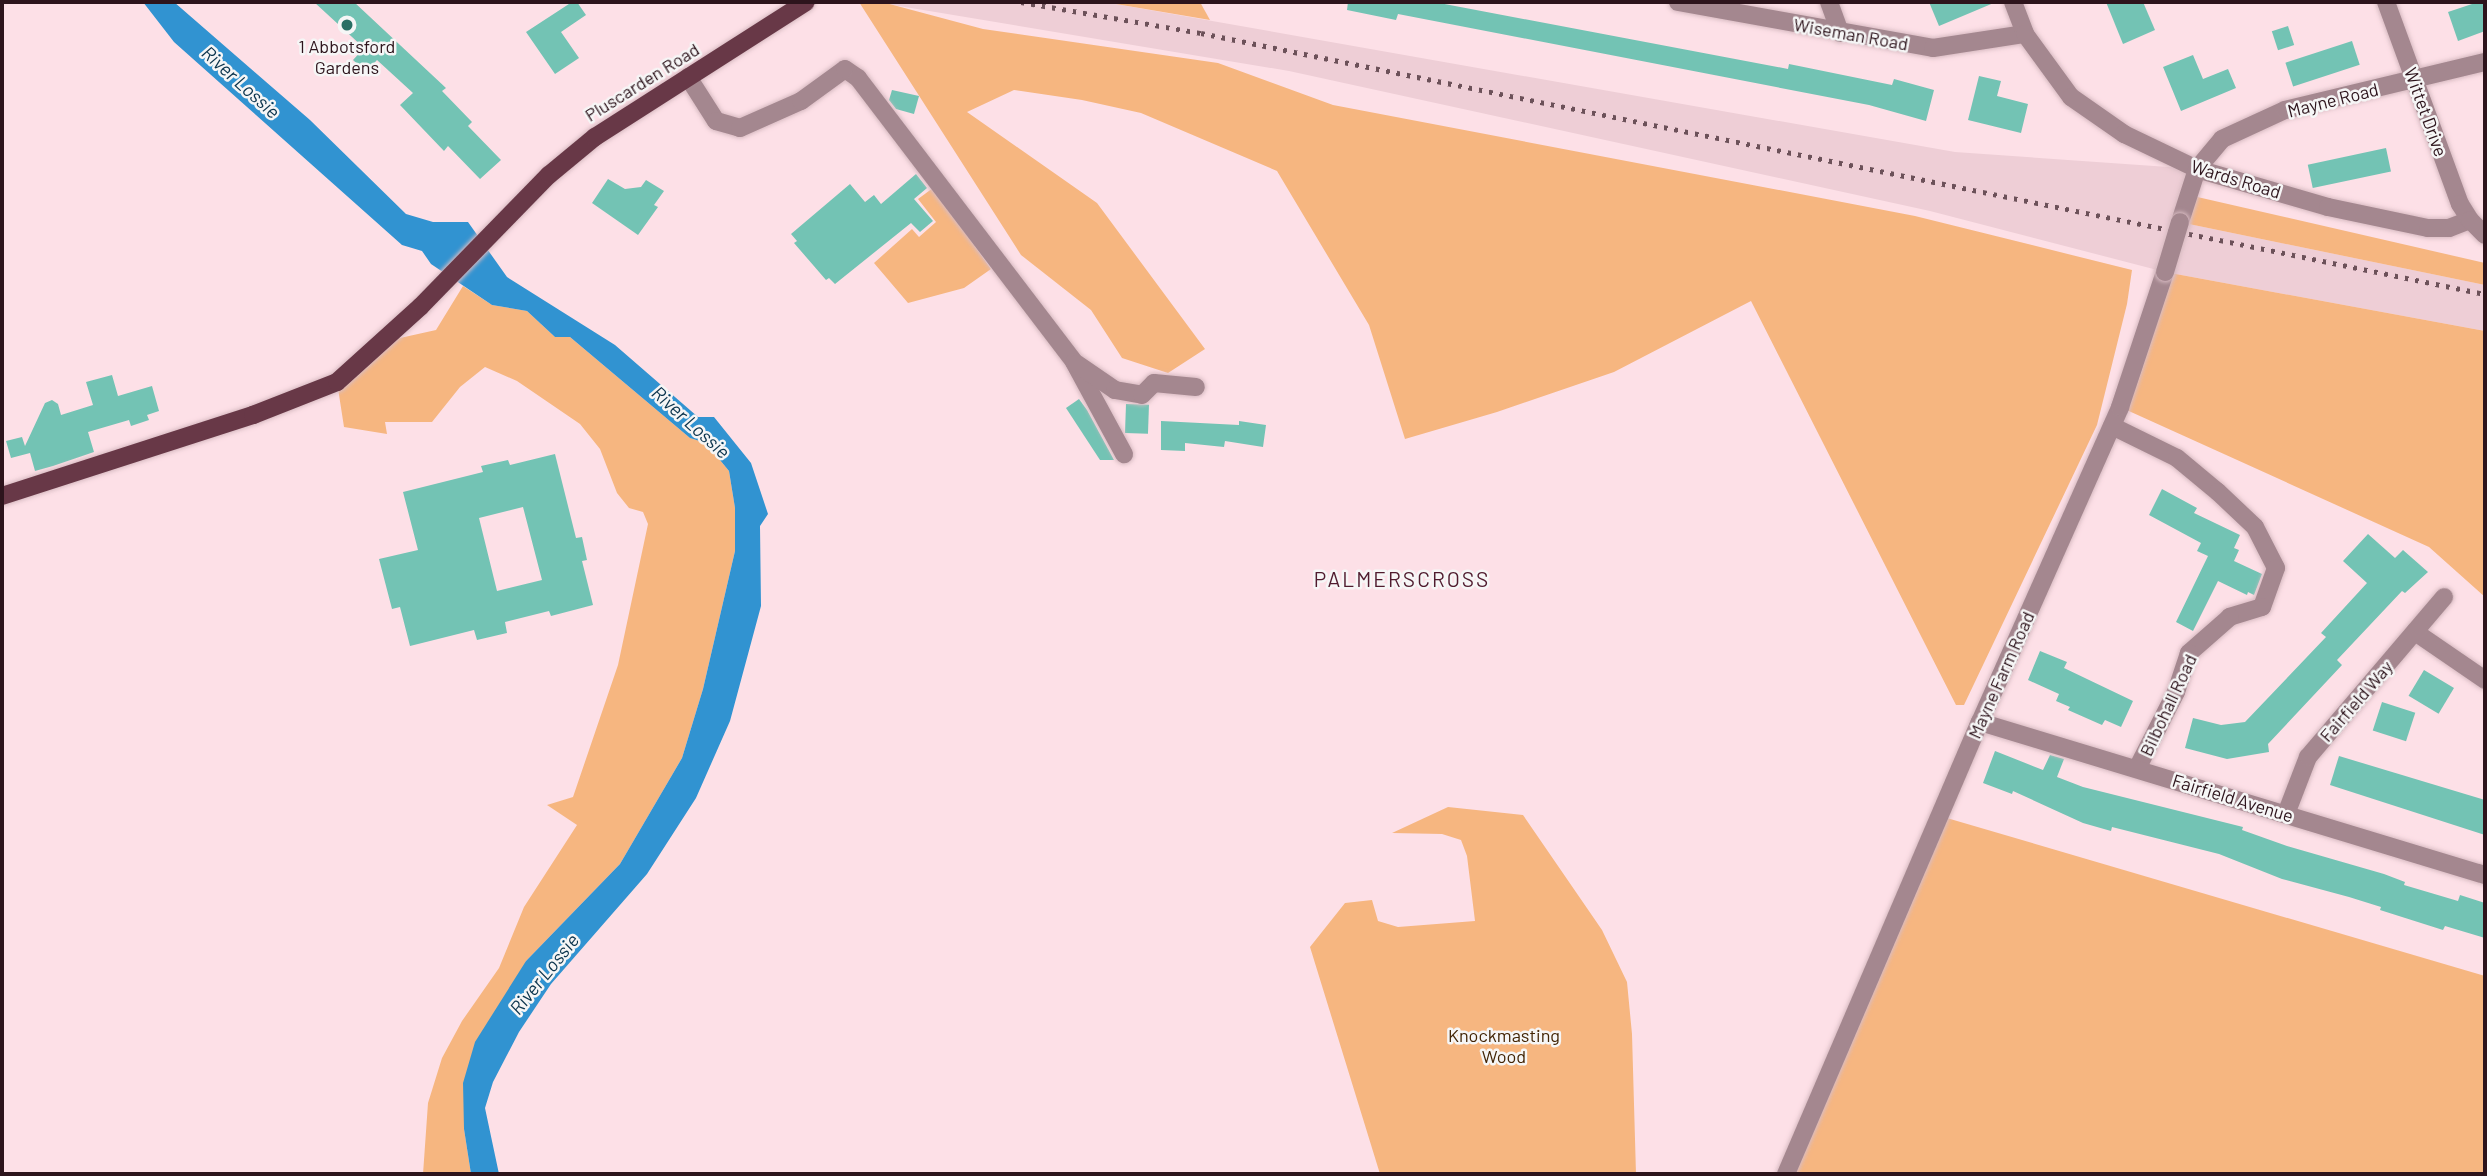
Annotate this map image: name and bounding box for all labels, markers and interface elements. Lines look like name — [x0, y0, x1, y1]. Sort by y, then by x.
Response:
street label: Wiseman Road — [1792, 13, 1910, 55]
marker: 1 Abbotsford Gardens — [339, 17, 355, 33]
place label: 1 Abbotsford Gardens — [299, 36, 395, 78]
street label: Pluscarden Road — [581, 38, 703, 126]
water label: River Lossie — [197, 41, 285, 123]
street label: Wittet Drive — [2400, 65, 2452, 159]
street label: Mayne Road — [2285, 78, 2381, 122]
street label: Wards Road — [2189, 155, 2283, 203]
water label: River Lossie — [647, 381, 735, 463]
district label: PALMERSCROSS — [1315, 566, 1489, 592]
street label: Mayne Farm Road — [1963, 608, 2039, 742]
street label: Bilbohall Road — [2135, 651, 2201, 759]
street label: Fairfield Way — [2315, 656, 2397, 746]
street label: Fairfield Avenue — [2170, 769, 2296, 827]
water label: River Lossie — [505, 929, 583, 1019]
park label: Knockmasting Wood — [1448, 1025, 1560, 1068]

